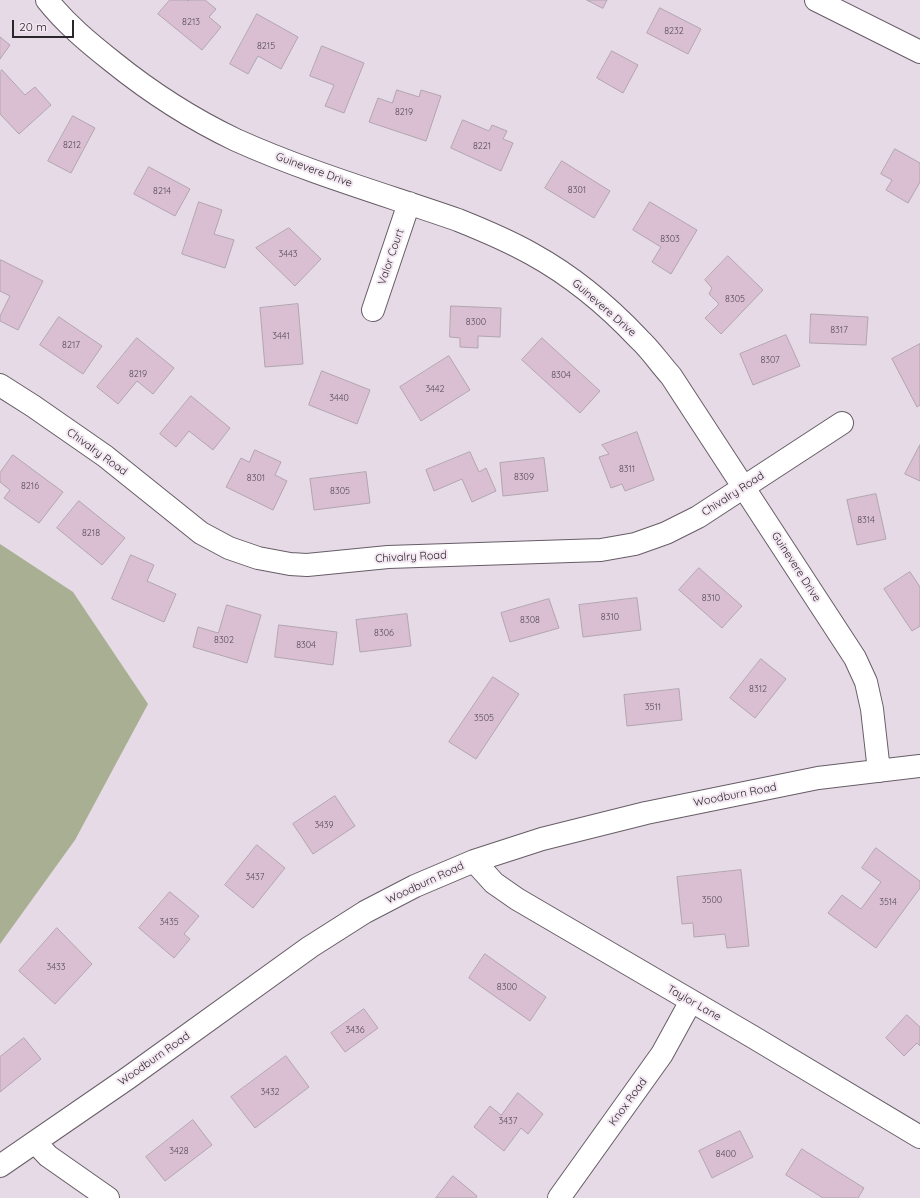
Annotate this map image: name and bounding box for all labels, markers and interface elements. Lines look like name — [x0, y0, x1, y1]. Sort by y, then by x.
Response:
scale bar — [14, 12, 76, 38]
house number: 8213 — [182, 17, 200, 27]
text: 20 m — [19, 19, 47, 34]
house number: 8232 — [664, 26, 684, 36]
house number: 8215 — [257, 41, 275, 51]
house number: 8219 — [395, 107, 413, 117]
house number: 8212 — [63, 140, 81, 150]
house number: 8221 — [473, 141, 491, 151]
street label: Guinevere Drive — [274, 150, 354, 190]
house number: 8301 — [568, 185, 586, 195]
house number: 8214 — [153, 186, 171, 196]
street label: Valor Court — [375, 227, 407, 287]
house number: 8303 — [660, 234, 680, 244]
house number: 3443 — [279, 249, 297, 259]
street label: Guinevere Drive — [569, 277, 639, 339]
house number: 8305 — [725, 294, 745, 304]
house number: 8300 — [466, 317, 486, 327]
house number: 8317 — [830, 325, 848, 335]
house number: 3441 — [272, 331, 290, 341]
house number: 8217 — [62, 340, 80, 350]
house number: 8307 — [760, 355, 780, 365]
house number: 8219 — [129, 369, 147, 379]
house number: 8304 — [551, 370, 571, 380]
house number: 3442 — [425, 384, 445, 394]
house number: 3440 — [329, 393, 349, 403]
street label: Chivalry Road — [64, 426, 130, 478]
house number: 8311 — [619, 464, 635, 474]
street label: Chivalry Road — [699, 469, 767, 519]
house number: 8309 — [514, 472, 534, 482]
house number: 8301 — [247, 473, 265, 483]
house number: 8216 — [21, 481, 39, 491]
house number: 8305 — [330, 486, 350, 496]
house number: 8314 — [857, 515, 875, 525]
house number: 8218 — [82, 528, 100, 538]
street label: Guinevere Drive — [769, 530, 823, 604]
street label: Chivalry Road — [375, 549, 447, 565]
house number: 8310 — [702, 593, 720, 603]
house number: 8310 — [601, 612, 619, 622]
house number: 8308 — [520, 615, 540, 625]
house number: 8306 — [374, 628, 394, 638]
house number: 8302 — [214, 635, 234, 645]
house number: 8304 — [296, 640, 316, 650]
house number: 8312 — [749, 684, 767, 694]
house number: 3511 — [645, 702, 661, 712]
house number: 3505 — [474, 713, 494, 723]
street label: Woodburn Road — [692, 780, 778, 810]
house number: 3439 — [314, 820, 334, 830]
street label: Woodburn Road — [384, 859, 466, 907]
house number: 3437 — [246, 872, 264, 882]
house number: 3500 — [702, 895, 722, 905]
house number: 3514 — [879, 897, 897, 907]
house number: 3435 — [159, 917, 179, 927]
house number: 3433 — [47, 962, 65, 972]
house number: 8300 — [497, 982, 517, 992]
street label: Taylor Lane — [665, 982, 723, 1024]
house number: 3436 — [345, 1025, 365, 1035]
street label: Woodburn Road — [116, 1029, 192, 1089]
street label: Knox Road — [606, 1076, 650, 1128]
house number: 3432 — [260, 1087, 280, 1097]
house number: 3437 — [499, 1116, 517, 1126]
house number: 3428 — [169, 1146, 189, 1156]
house number: 8400 — [716, 1149, 736, 1159]

